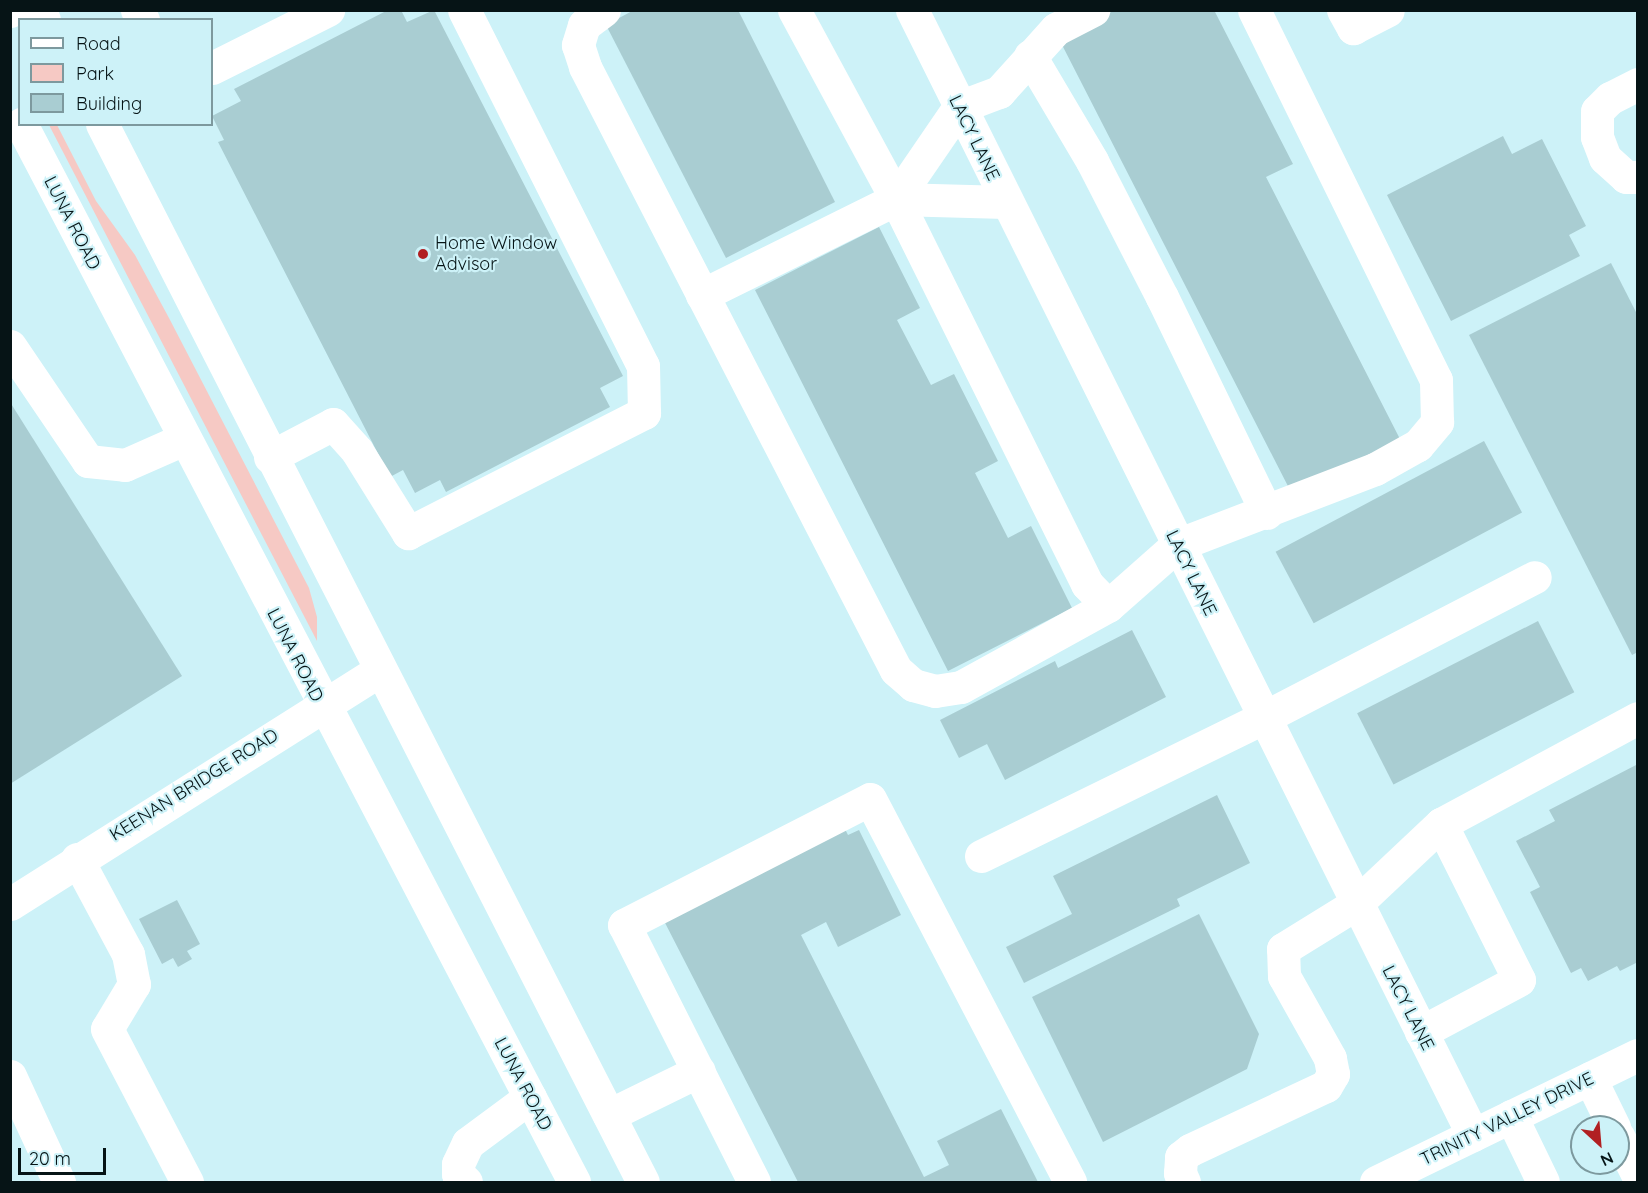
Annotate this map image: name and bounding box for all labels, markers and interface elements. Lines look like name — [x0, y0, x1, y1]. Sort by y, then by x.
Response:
legend — [18, 18, 213, 126]
text: Road — [76, 32, 121, 55]
text: Park — [76, 62, 114, 85]
text: Building — [76, 92, 142, 115]
street label: LACY LANE — [944, 92, 1004, 184]
street label: LUNA ROAD — [39, 173, 105, 273]
place label: Home Window Advisor — [435, 233, 557, 276]
marker: Home Window Advisor — [416, 247, 430, 261]
street label: LACY LANE — [1161, 527, 1221, 619]
street label: LUNA ROAD — [262, 605, 328, 705]
street label: KEENAN BRIDGE ROAD — [106, 724, 282, 846]
street label: LACY LANE — [1377, 962, 1439, 1054]
street label: LUNA ROAD — [490, 1034, 556, 1134]
street label: TRINITY VALLEY DRIVE — [1417, 1068, 1597, 1170]
north arrow — [1570, 1115, 1630, 1175]
scale bar — [21, 1136, 110, 1174]
text: 20 m — [29, 1147, 71, 1170]
text: N — [1597, 1148, 1617, 1171]

